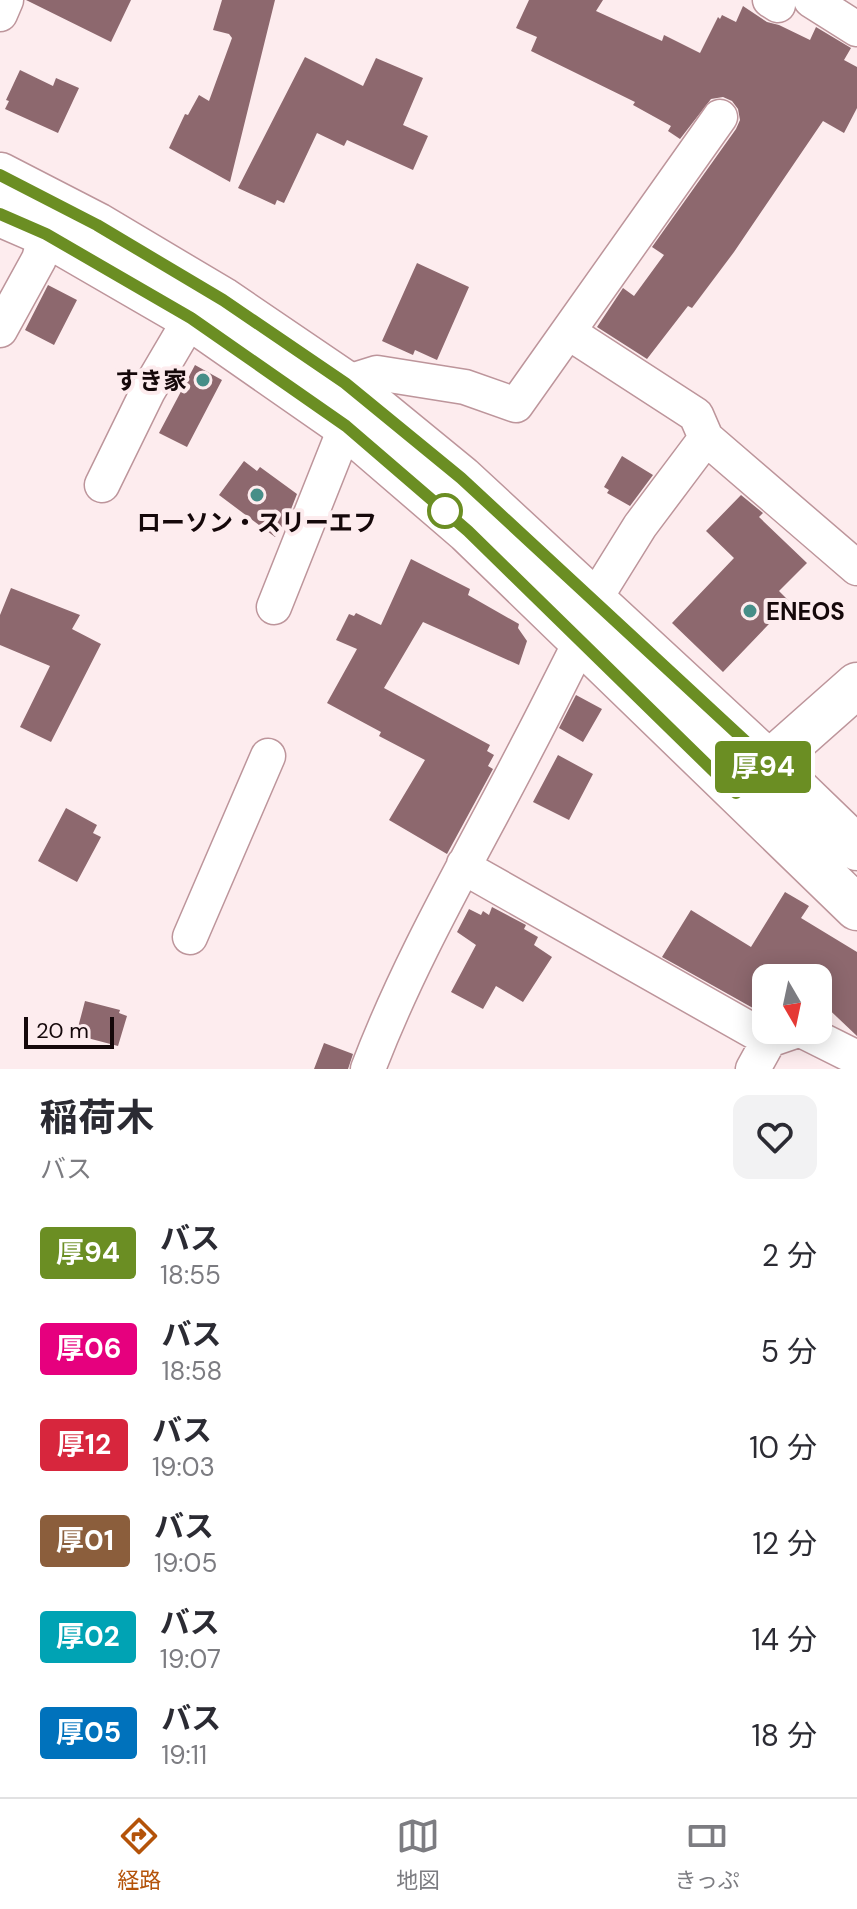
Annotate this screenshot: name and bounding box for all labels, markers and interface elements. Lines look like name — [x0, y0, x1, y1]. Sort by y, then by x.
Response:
place label: すき家 — [115, 365, 187, 396]
marker: すき家 — [194, 371, 212, 389]
marker: ローソン・スリーエフ — [248, 486, 266, 504]
unlabelled marker — [428, 494, 462, 528]
place label: ローソン・スリーエフ — [137, 507, 377, 538]
place label: ENEOS — [766, 596, 845, 627]
marker: ENEOS — [741, 602, 759, 620]
line badge: 厚94 — [717, 741, 809, 793]
text: 厚94 — [731, 748, 795, 785]
north arrow — [752, 964, 832, 1044]
map controls — [752, 964, 832, 1044]
scale bar — [24, 1013, 114, 1049]
text: 20 m — [36, 1016, 89, 1045]
text: 稲荷木 — [40, 1093, 154, 1143]
button: heart — [733, 1095, 817, 1179]
text: バス — [40, 1152, 92, 1186]
text: バス — [160, 1219, 220, 1258]
text: 厚94 — [56, 1234, 120, 1271]
text: 2 分 — [762, 1236, 817, 1275]
text: 18:55 — [160, 1258, 221, 1292]
text: バス — [161, 1315, 221, 1354]
text: 厚06 — [56, 1330, 121, 1367]
text: 5 分 — [761, 1332, 817, 1371]
text: 18:58 — [161, 1354, 222, 1388]
text: バス — [152, 1411, 212, 1450]
text: 厚12 — [57, 1426, 111, 1463]
text: 10 分 — [749, 1428, 817, 1467]
text: 19:03 — [152, 1450, 215, 1484]
text: バス — [154, 1507, 214, 1546]
text: 厚01 — [56, 1522, 114, 1559]
text: 12 分 — [752, 1524, 817, 1563]
text: 19:05 — [154, 1546, 217, 1580]
text: バス — [160, 1603, 220, 1642]
text: 厚02 — [56, 1618, 120, 1655]
text: 14 分 — [751, 1620, 817, 1659]
text: 19:07 — [160, 1642, 221, 1676]
text: バス — [161, 1699, 221, 1738]
text: 厚05 — [56, 1714, 121, 1751]
text: 18 分 — [751, 1716, 817, 1755]
text: 19:11 — [161, 1738, 207, 1772]
tab: 経路 — [117, 1814, 161, 1895]
tab: 地図 — [396, 1814, 440, 1895]
tab: きっぷ — [675, 1814, 740, 1895]

